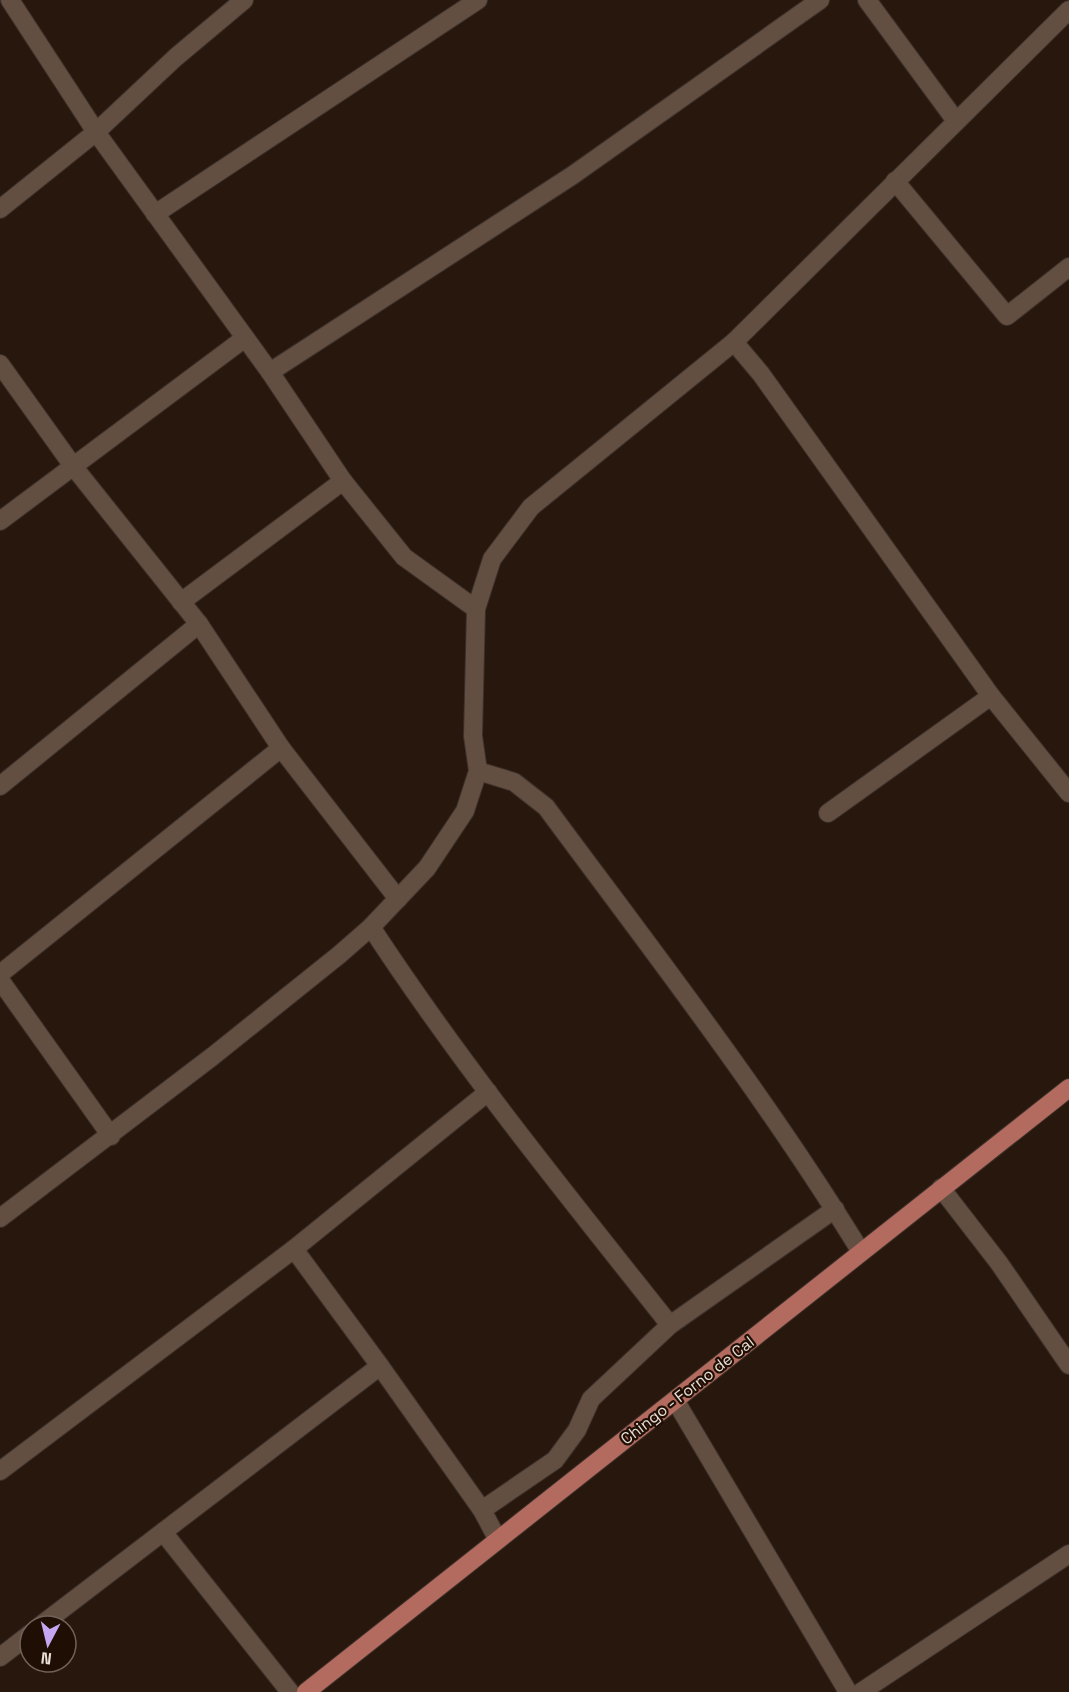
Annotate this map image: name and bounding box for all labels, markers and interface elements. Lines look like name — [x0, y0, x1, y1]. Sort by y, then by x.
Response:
street label: Chingo - Forno de Cal — [616, 1332, 758, 1449]
north arrow — [18, 1614, 78, 1674]
text: N — [40, 1647, 53, 1669]

